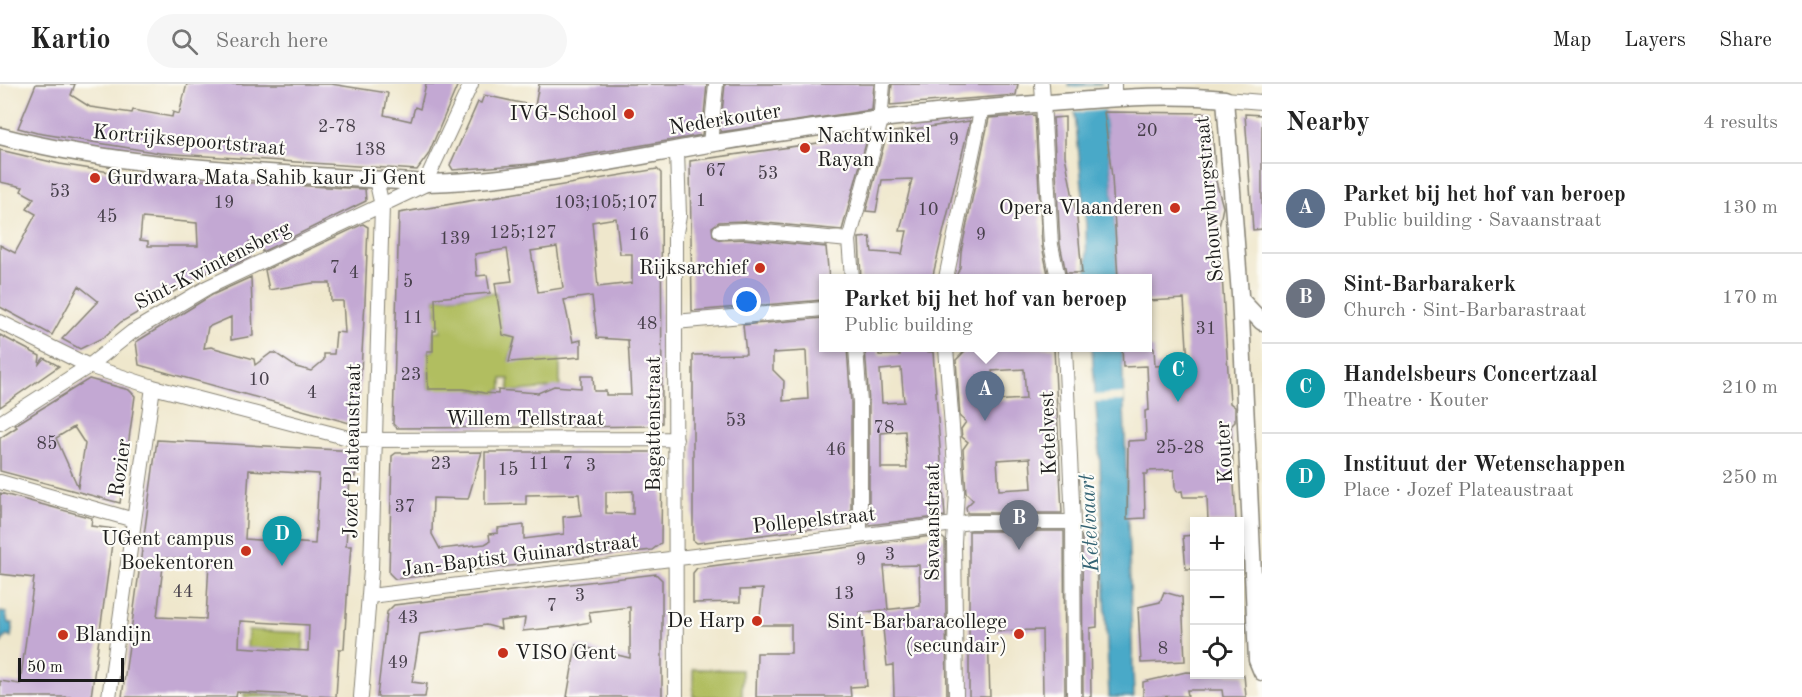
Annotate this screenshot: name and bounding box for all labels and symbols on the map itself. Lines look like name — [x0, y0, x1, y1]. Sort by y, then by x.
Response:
street label: Nederkouter — [667, 101, 783, 139]
place label: IVG-School — [510, 104, 617, 125]
marker: IVG-School — [622, 107, 636, 121]
street label: Schouwburgstraat — [1192, 115, 1228, 283]
house number: 2-78 — [318, 118, 356, 136]
street label: Kortrijksepoortstraat — [92, 122, 286, 160]
house number: 20 — [1137, 122, 1157, 140]
place label: Nachtwinkel Rayan — [817, 126, 931, 171]
house number: 9 — [949, 131, 959, 149]
house number: 138 — [354, 141, 386, 159]
marker: Nachtwinkel Rayan — [798, 141, 812, 155]
house number: 67 — [706, 162, 726, 180]
house number: 53 — [758, 165, 778, 183]
place label: Gurdwara Mata Sahib kaur Ji Gent — [107, 168, 426, 189]
marker: Gurdwara Mata Sahib kaur Ji Gent — [88, 171, 102, 185]
house number: 53 — [50, 183, 70, 201]
house number: 1 — [696, 192, 706, 210]
house number: 19 — [214, 194, 234, 212]
house number: 103;105;107 — [554, 194, 658, 212]
place label: Opera Vlaanderen — [999, 198, 1163, 219]
house number: 10 — [918, 201, 938, 219]
marker: Opera Vlaanderen — [1168, 201, 1182, 215]
house number: 45 — [97, 208, 117, 226]
street label: Sint-Kwintensberg — [132, 217, 295, 314]
house number: 125;127 — [489, 224, 557, 242]
house number: 16 — [629, 226, 649, 244]
house number: 9 — [976, 226, 986, 244]
house number: 139 — [439, 230, 471, 248]
place label: Rijksarchief — [639, 258, 749, 279]
house number: 7 — [330, 259, 340, 277]
marker: Rijksarchief — [753, 261, 767, 275]
house number: 4 — [349, 264, 359, 282]
house number: 5 — [403, 273, 413, 291]
your location — [732, 287, 761, 316]
house number: 11 — [403, 309, 423, 327]
house number: 48 — [637, 315, 657, 333]
house number: 31 — [1196, 320, 1216, 338]
pin: C — [1158, 352, 1198, 402]
street label: Bagattenstraat — [644, 356, 665, 492]
street label: Jozef Plateaustraat — [341, 363, 365, 539]
house number: 23 — [401, 366, 421, 384]
house number: 10 — [249, 371, 269, 389]
pin: A — [966, 372, 1004, 421]
house number: 4 — [307, 384, 317, 402]
street label: Ketelvest — [1037, 390, 1061, 476]
street label: Willem Tellstraat — [446, 409, 604, 430]
house number: 53 — [726, 412, 746, 430]
house number: 78 — [874, 419, 894, 437]
street label: Kouter — [1213, 420, 1237, 484]
house number: 85 — [37, 435, 57, 453]
street label: Rozier — [107, 437, 136, 498]
house number: 25-28 — [1156, 439, 1204, 457]
house number: 46 — [826, 441, 846, 459]
house number: 23 — [431, 455, 451, 473]
house number: 11 — [529, 455, 549, 473]
house number: 7 — [563, 455, 573, 473]
house number: 3 — [586, 457, 596, 475]
house number: 15 — [498, 461, 518, 479]
street label: Savaanstraat — [923, 463, 944, 581]
water label: Ketelvaart — [1076, 472, 1104, 574]
house number: 37 — [395, 498, 415, 516]
pin: B — [1000, 500, 1038, 550]
street label: Pollepelstraat — [751, 504, 877, 538]
pin: D — [262, 516, 302, 566]
place label: UGent campus Boekentoren — [101, 529, 234, 574]
street label: Jan-Baptist Guinardstraat — [400, 531, 640, 581]
marker: UGent campus Boekentoren — [239, 544, 253, 558]
house number: 3 — [885, 546, 895, 564]
house number: 9 — [856, 551, 866, 569]
house number: 44 — [173, 583, 193, 601]
house number: 13 — [834, 585, 854, 603]
house number: 3 — [575, 587, 585, 605]
house number: 7 — [547, 597, 557, 615]
house number: 43 — [398, 609, 418, 627]
place label: De Harp — [667, 611, 745, 632]
place label: Sint-Barbaracollege (secundair) — [827, 612, 1007, 657]
marker: De Harp — [750, 614, 764, 628]
place label: Blandijn — [75, 625, 152, 646]
marker: Sint-Barbaracollege (secundair) — [1012, 627, 1026, 641]
marker: Blandijn — [56, 628, 70, 642]
house number: 8 — [1158, 640, 1168, 658]
place label: VISO Gent — [515, 643, 617, 664]
marker: VISO Gent — [496, 646, 510, 660]
house number: 49 — [388, 654, 408, 672]
scale bar — [18, 655, 124, 682]

